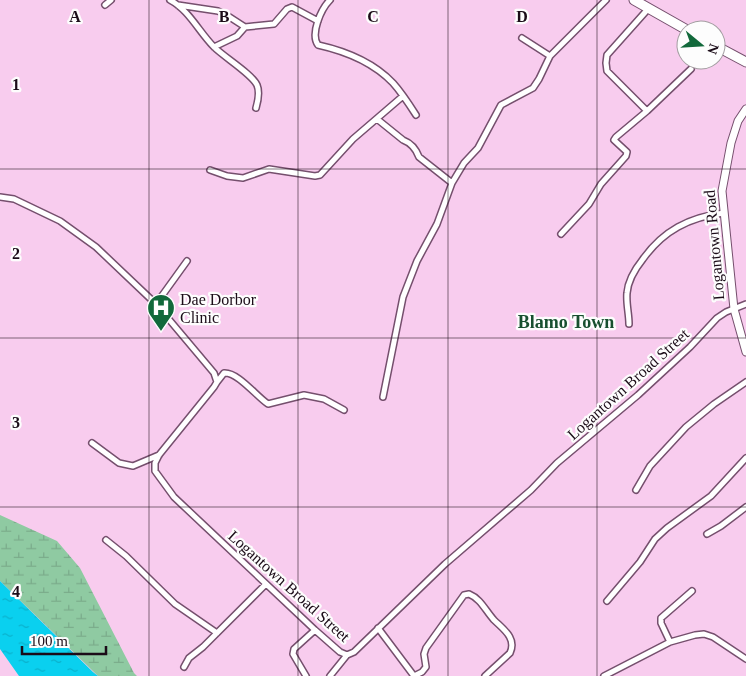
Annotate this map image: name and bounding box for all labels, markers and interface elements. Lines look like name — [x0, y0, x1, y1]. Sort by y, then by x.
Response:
text: A — [69, 8, 81, 25]
text: B — [219, 8, 230, 25]
text: C — [367, 8, 379, 25]
text: D — [516, 8, 528, 25]
north arrow — [676, 20, 726, 70]
text: N — [704, 42, 722, 56]
text: 1 — [12, 76, 20, 93]
street label: Logantown Road — [701, 189, 728, 301]
text: 2 — [12, 245, 20, 262]
place label: Dae Dorbor Clinic — [180, 291, 257, 326]
hospital icon: Dae Dorbor Clinic — [146, 293, 176, 332]
district label: Blamo Town — [518, 312, 614, 332]
street label: Logantown Broad Street — [564, 325, 693, 444]
text: 3 — [12, 414, 20, 431]
street label: Logantown Broad Street — [224, 527, 354, 646]
text: 4 — [12, 583, 20, 600]
scale bar — [22, 624, 106, 656]
text: 100 m — [30, 633, 68, 649]

